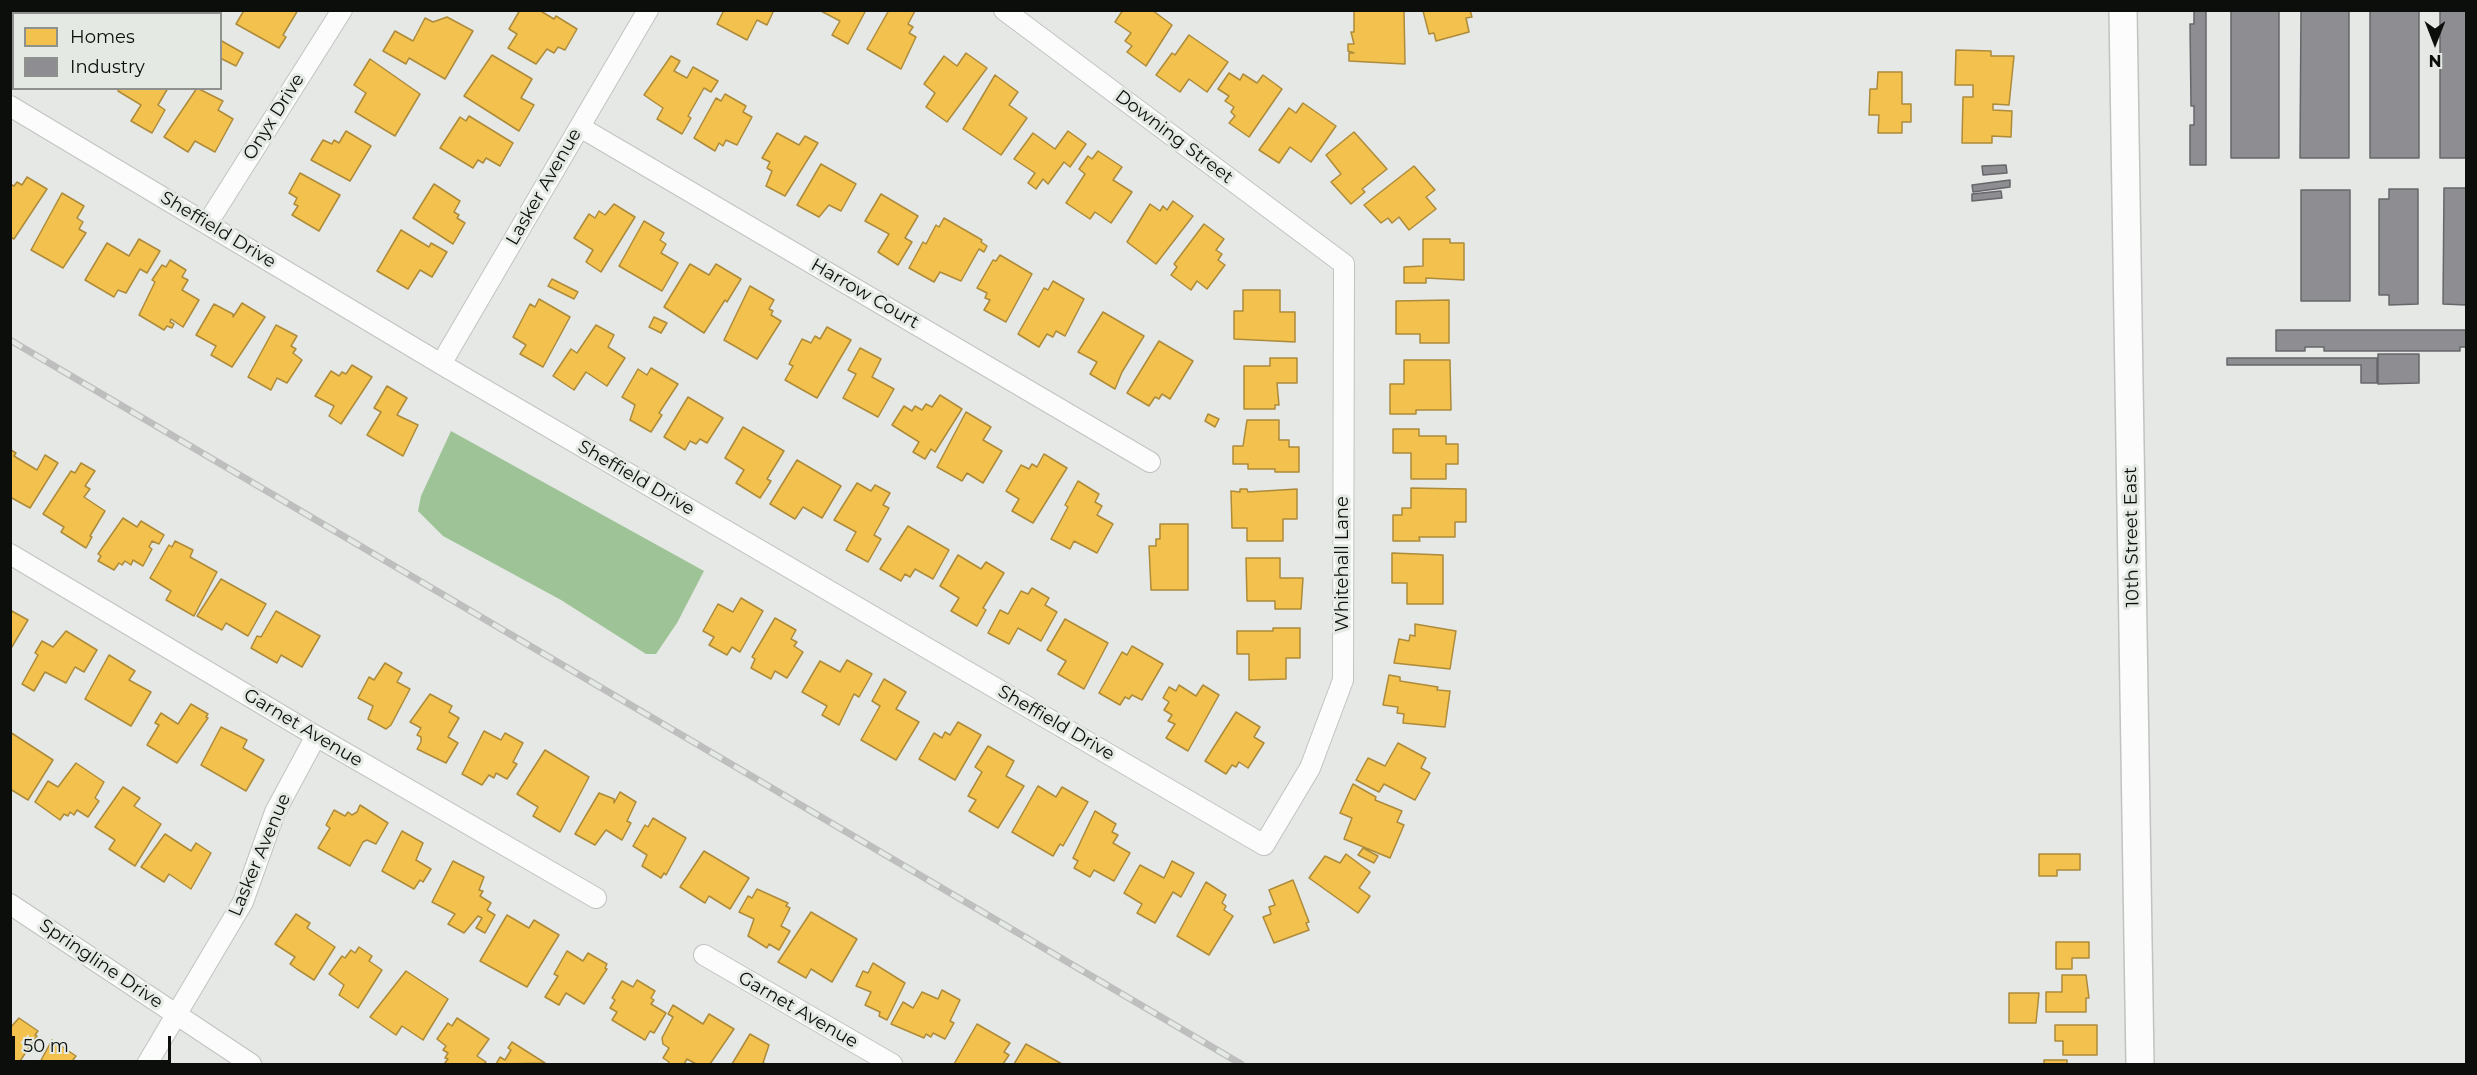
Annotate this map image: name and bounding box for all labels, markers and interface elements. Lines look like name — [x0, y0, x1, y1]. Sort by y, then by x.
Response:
legend — [12, 12, 222, 90]
north arrow — [2405, 12, 2465, 72]
text: Homes — [70, 26, 135, 48]
text: N — [2429, 51, 2441, 70]
text: Industry — [70, 56, 145, 78]
street label: Onyx Drive — [239, 70, 309, 164]
street label: Downing Street — [1111, 86, 1237, 188]
street label: Lasker Avenue — [502, 125, 586, 249]
street label: Sheffield Drive — [156, 187, 280, 273]
street label: Harrow Court — [807, 254, 923, 334]
street label: Sheffield Drive — [574, 436, 698, 520]
street label: 10th Street East — [2120, 467, 2144, 607]
street label: Whitehall Lane — [1332, 496, 1354, 632]
street label: Sheffield Drive — [994, 681, 1118, 765]
street label: Garnet Avenue — [240, 684, 366, 772]
street label: Lasker Avenue — [224, 790, 296, 920]
street label: Springline Drive — [35, 915, 167, 1013]
street label: Garnet Avenue — [734, 967, 862, 1053]
scale bar — [15, 1024, 174, 1062]
text: 50 m — [23, 1035, 69, 1057]

